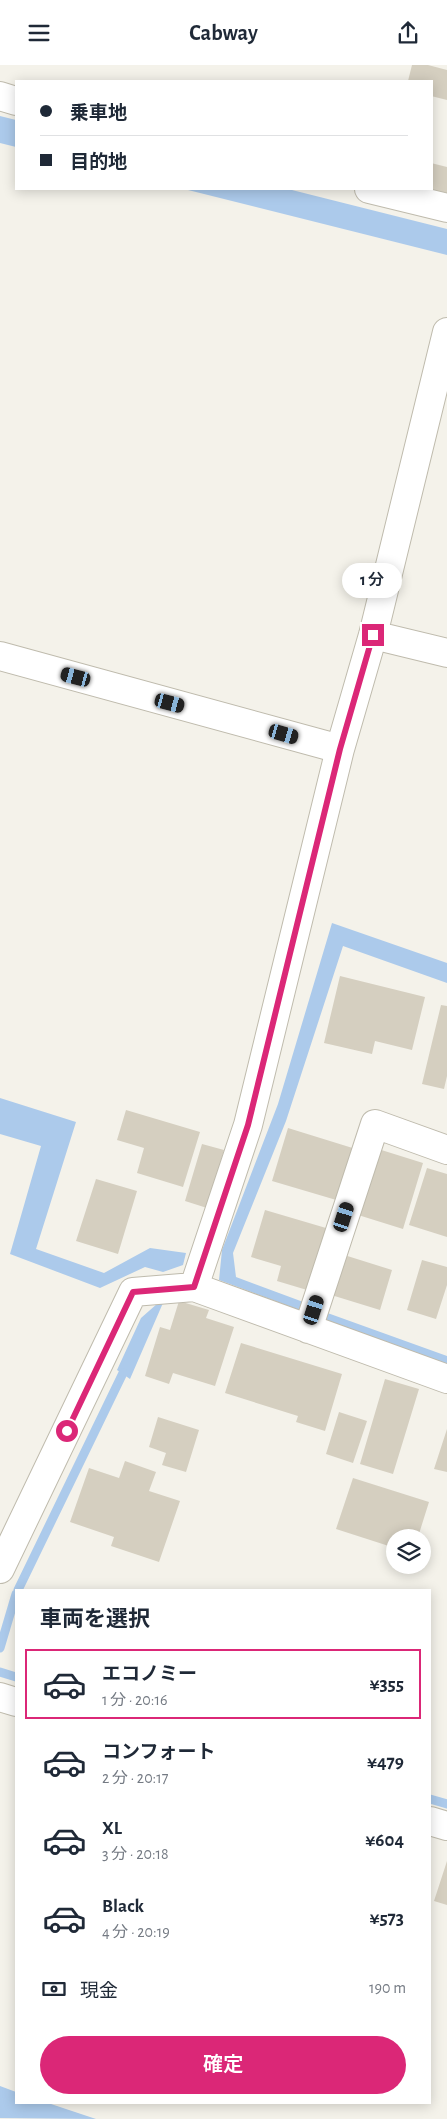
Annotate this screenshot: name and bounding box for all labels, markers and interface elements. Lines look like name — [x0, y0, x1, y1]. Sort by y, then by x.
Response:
icon: menu — [25, 19, 53, 47]
icon: share — [394, 19, 422, 47]
text: Cabway — [189, 22, 258, 44]
text: 乗車地 — [70, 104, 127, 123]
text: 目的地 — [70, 153, 127, 172]
callout: 1 分 — [343, 563, 403, 597]
text: 1 分 — [360, 572, 384, 588]
route end — [362, 624, 384, 646]
car — [59, 666, 92, 688]
car — [153, 692, 186, 714]
car — [267, 723, 300, 745]
car — [332, 1200, 355, 1234]
car — [302, 1293, 325, 1327]
route start — [56, 1420, 78, 1442]
map controls — [386, 1529, 431, 1574]
button: layers — [386, 1529, 431, 1574]
text: 車両を選択 — [40, 1608, 150, 1630]
icon: car — [42, 1662, 87, 1707]
text: エコノミー — [102, 1665, 197, 1684]
text: ¥355 — [369, 1675, 404, 1694]
text: 1 分 · 20:16 — [102, 1692, 168, 1708]
icon: car — [42, 1740, 87, 1785]
text: コンフォート — [102, 1743, 215, 1762]
text: ¥479 — [367, 1753, 404, 1772]
text: 2 分 · 20:17 — [102, 1770, 168, 1786]
icon: car — [42, 1818, 87, 1863]
text: XL — [102, 1819, 122, 1838]
text: ¥604 — [365, 1831, 404, 1850]
text: 3 分 · 20:18 — [102, 1846, 169, 1862]
icon: car — [42, 1896, 87, 1941]
text: Black — [102, 1897, 144, 1916]
text: ¥573 — [369, 1909, 404, 1928]
text: 4 分 · 20:19 — [102, 1924, 170, 1940]
icon: cash — [40, 1975, 68, 2003]
text: 190 m — [369, 1980, 406, 1996]
text: 現金 — [80, 1982, 118, 2001]
button: 確定 — [40, 2036, 406, 2094]

